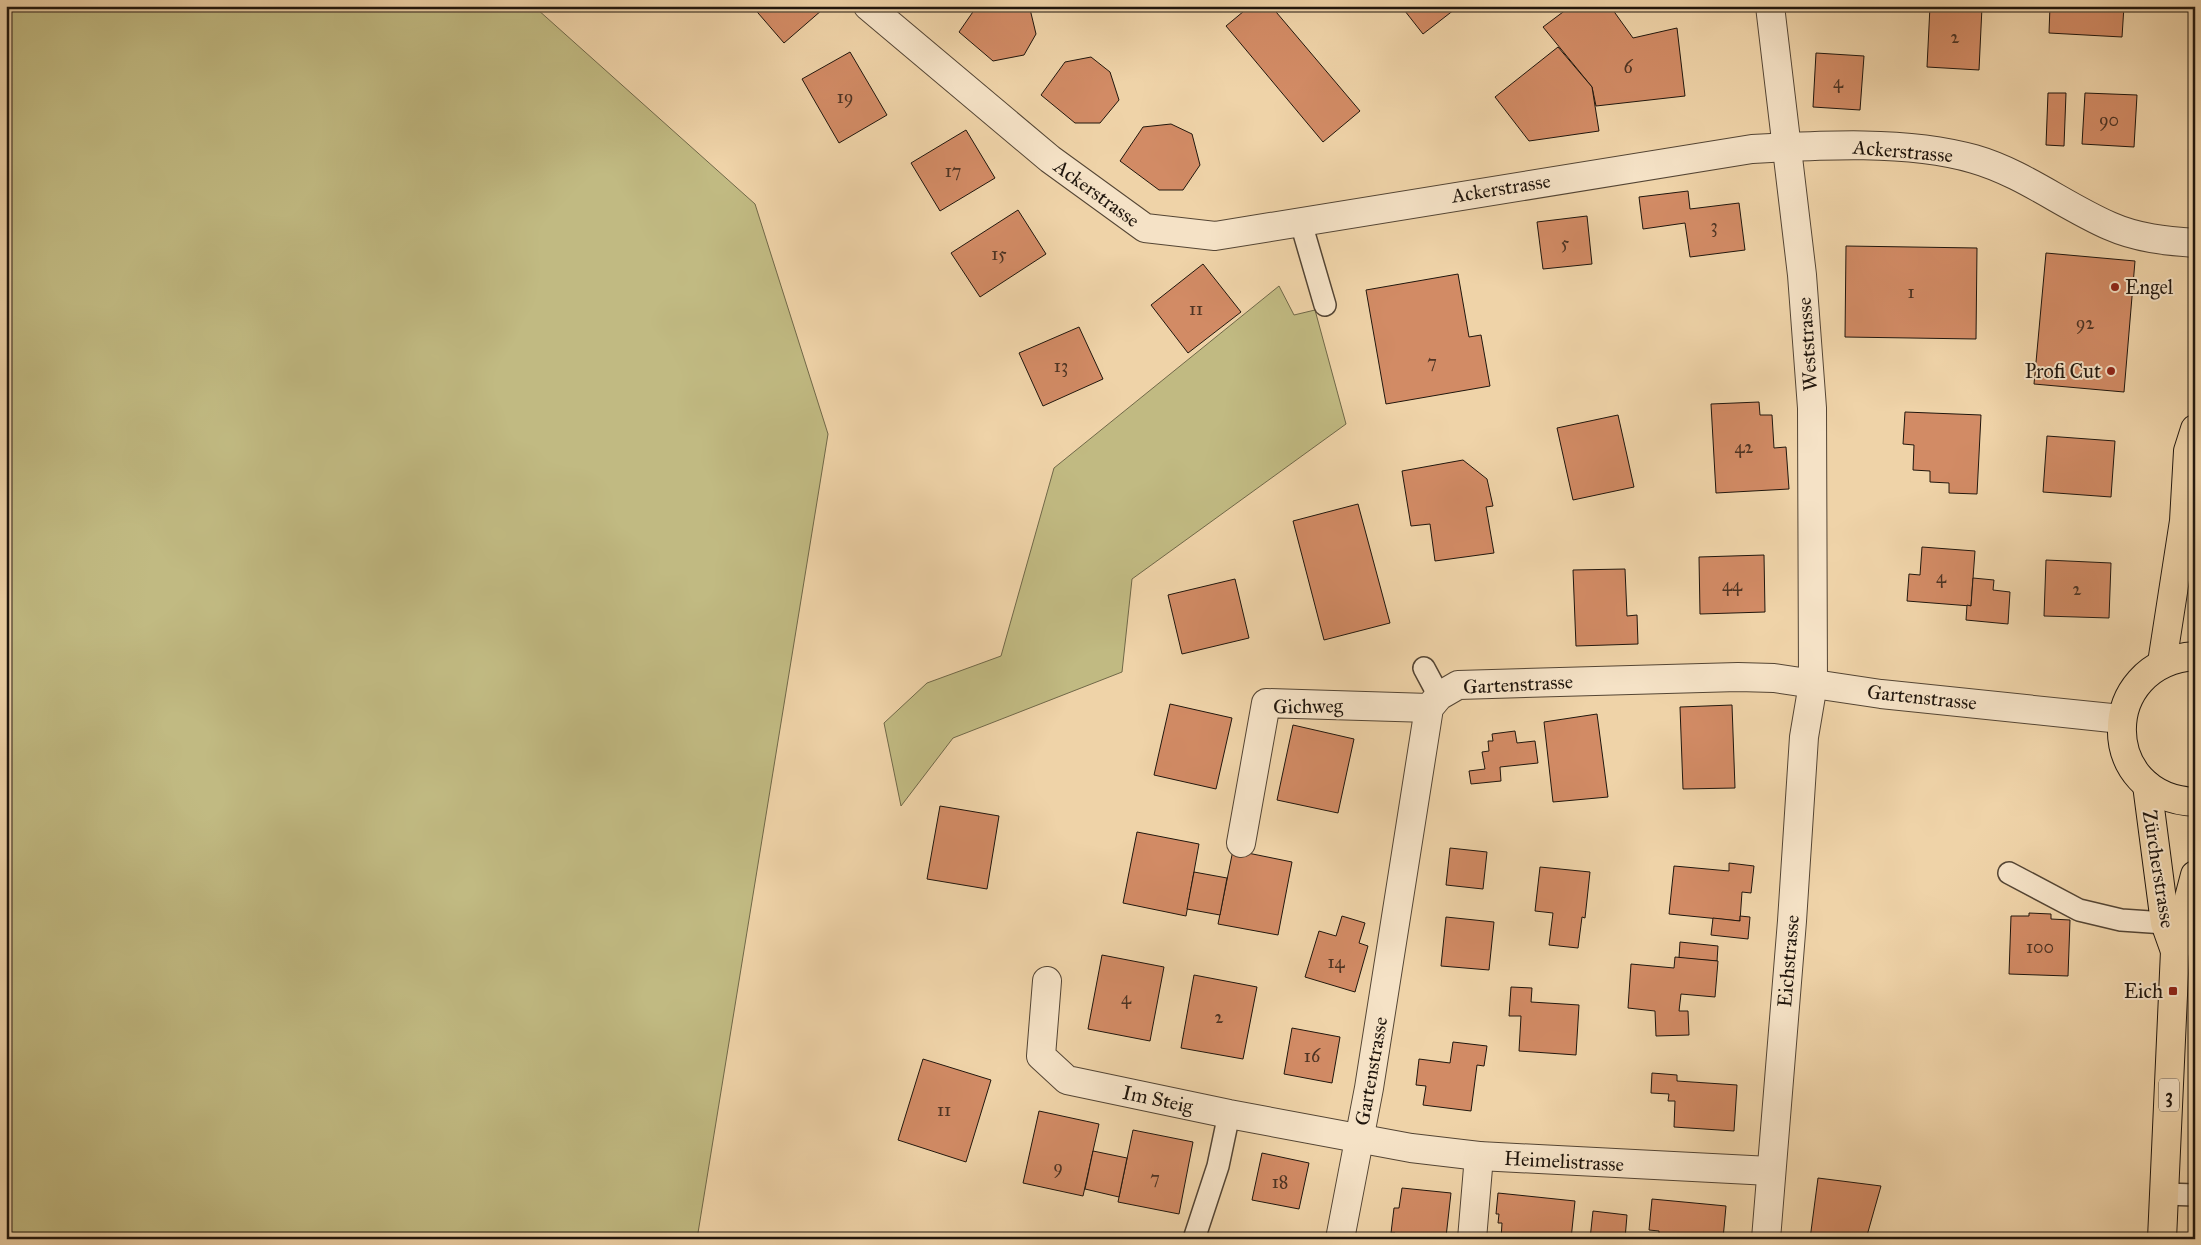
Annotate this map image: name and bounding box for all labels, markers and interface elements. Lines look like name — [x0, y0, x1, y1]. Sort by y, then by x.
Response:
house number: 2 — [1951, 26, 1960, 48]
house number: 6 — [1623, 56, 1633, 78]
house number: 4 — [1833, 71, 1844, 93]
house number: 19 — [837, 86, 853, 108]
house number: 90 — [2099, 109, 2119, 131]
street label: Ackerstrasse — [1851, 135, 1954, 167]
street label: Ackerstrasse — [1049, 153, 1145, 232]
house number: 17 — [945, 160, 961, 182]
street label: Ackerstrasse — [1449, 168, 1552, 208]
house number: 3 — [1710, 215, 1718, 237]
house number: 5 — [1561, 232, 1570, 254]
house number: 15 — [991, 243, 1007, 265]
place label: Engel — [2125, 275, 2174, 300]
house number: 1 — [1907, 281, 1915, 303]
marker: Engel — [2109, 281, 2121, 293]
street label: Weststrasse — [1792, 296, 1822, 392]
house number: 11 — [1189, 298, 1203, 320]
house number: 92 — [2076, 312, 2094, 334]
house number: 7 — [1427, 351, 1437, 373]
house number: 13 — [1054, 355, 1068, 377]
place label: Profi Cut — [2025, 359, 2101, 383]
marker: Profi Cut — [2105, 365, 2117, 377]
house number: 42 — [1735, 436, 1754, 458]
house number: 4 — [1936, 566, 1947, 588]
house number: 44 — [1722, 574, 1743, 596]
house number: 2 — [2073, 578, 2082, 600]
street label: Gartenstrasse — [1462, 669, 1574, 699]
street label: Gartenstrasse — [1866, 679, 1978, 715]
street label: Gichweg — [1273, 693, 1344, 720]
street label: Zürcherstrasse — [2138, 808, 2180, 930]
street label: Eichstrasse — [1772, 914, 1804, 1008]
house number: 100 — [2026, 936, 2054, 958]
house number: 14 — [1327, 951, 1346, 973]
place label: Eich — [2124, 979, 2163, 1003]
marker: Eich — [2167, 985, 2179, 997]
house number: 4 — [1121, 987, 1132, 1009]
house number: 2 — [1215, 1006, 1224, 1028]
street label: Gartenstrasse — [1350, 1015, 1392, 1127]
house number: 16 — [1304, 1045, 1321, 1067]
road number: 3 — [2159, 1078, 2179, 1112]
street label: Im Steig — [1120, 1080, 1196, 1119]
house number: 11 — [937, 1099, 951, 1121]
street label: Heimelistrasse — [1503, 1146, 1625, 1176]
house number: 9 — [1053, 1156, 1063, 1178]
house number: 7 — [1150, 1167, 1160, 1189]
house number: 18 — [1272, 1171, 1288, 1193]

